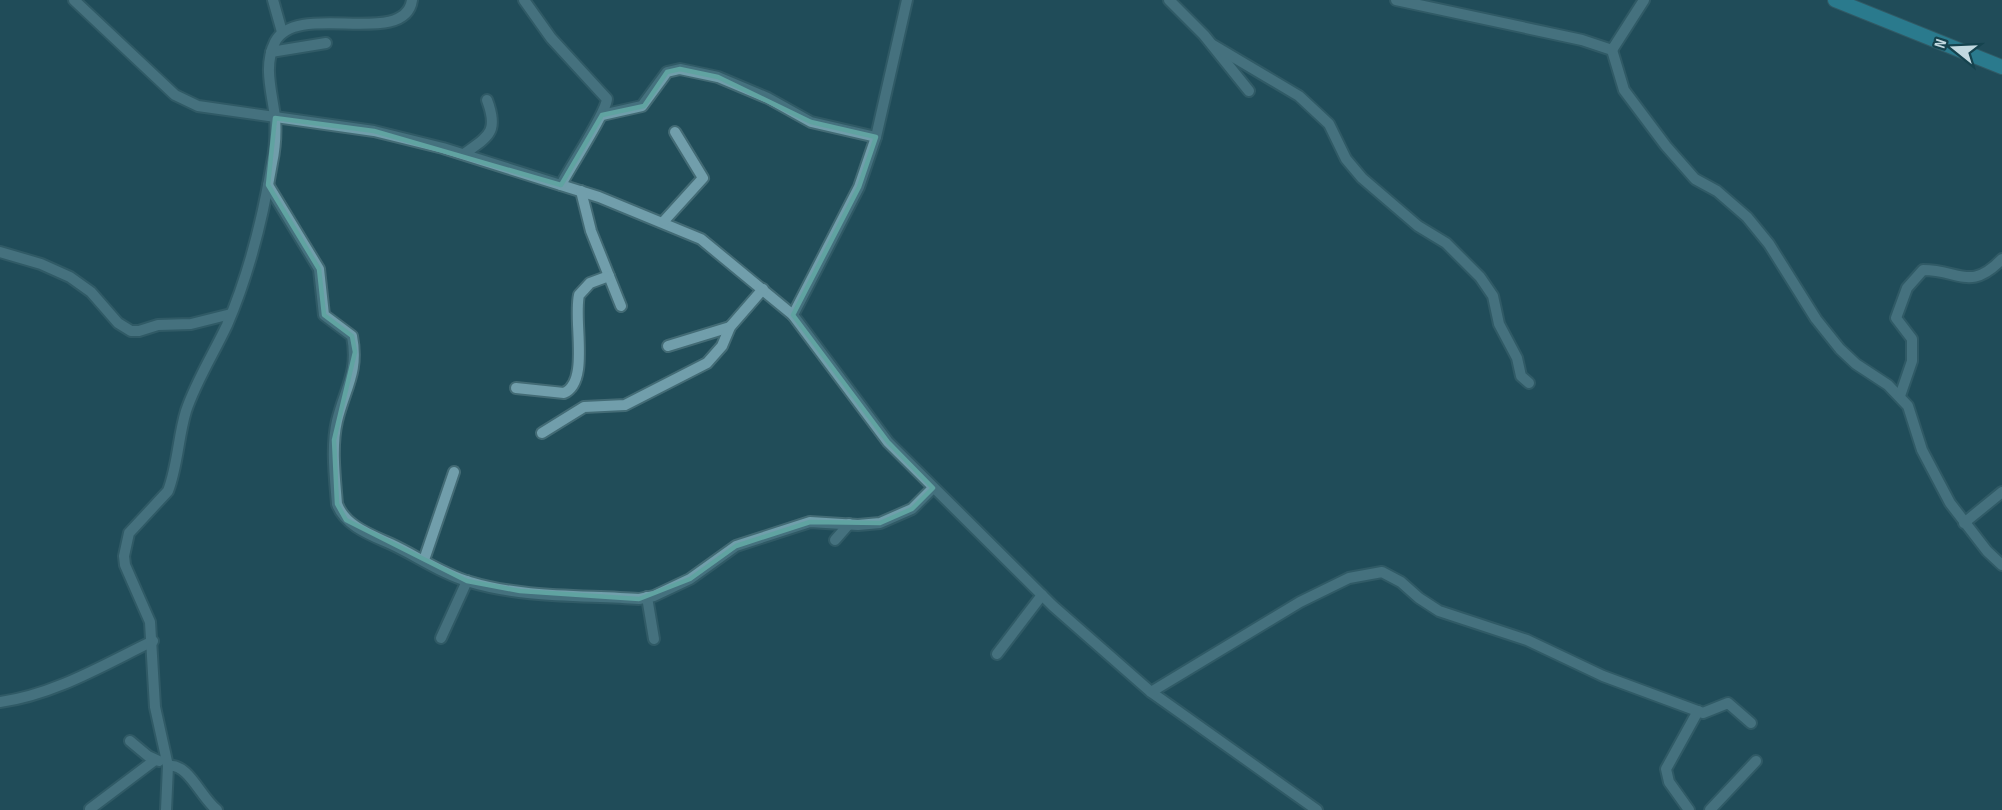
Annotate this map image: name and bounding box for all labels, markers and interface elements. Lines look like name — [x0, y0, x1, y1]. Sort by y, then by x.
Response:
north arrow — [1924, 18, 1984, 78]
text: N — [1931, 37, 1952, 51]

